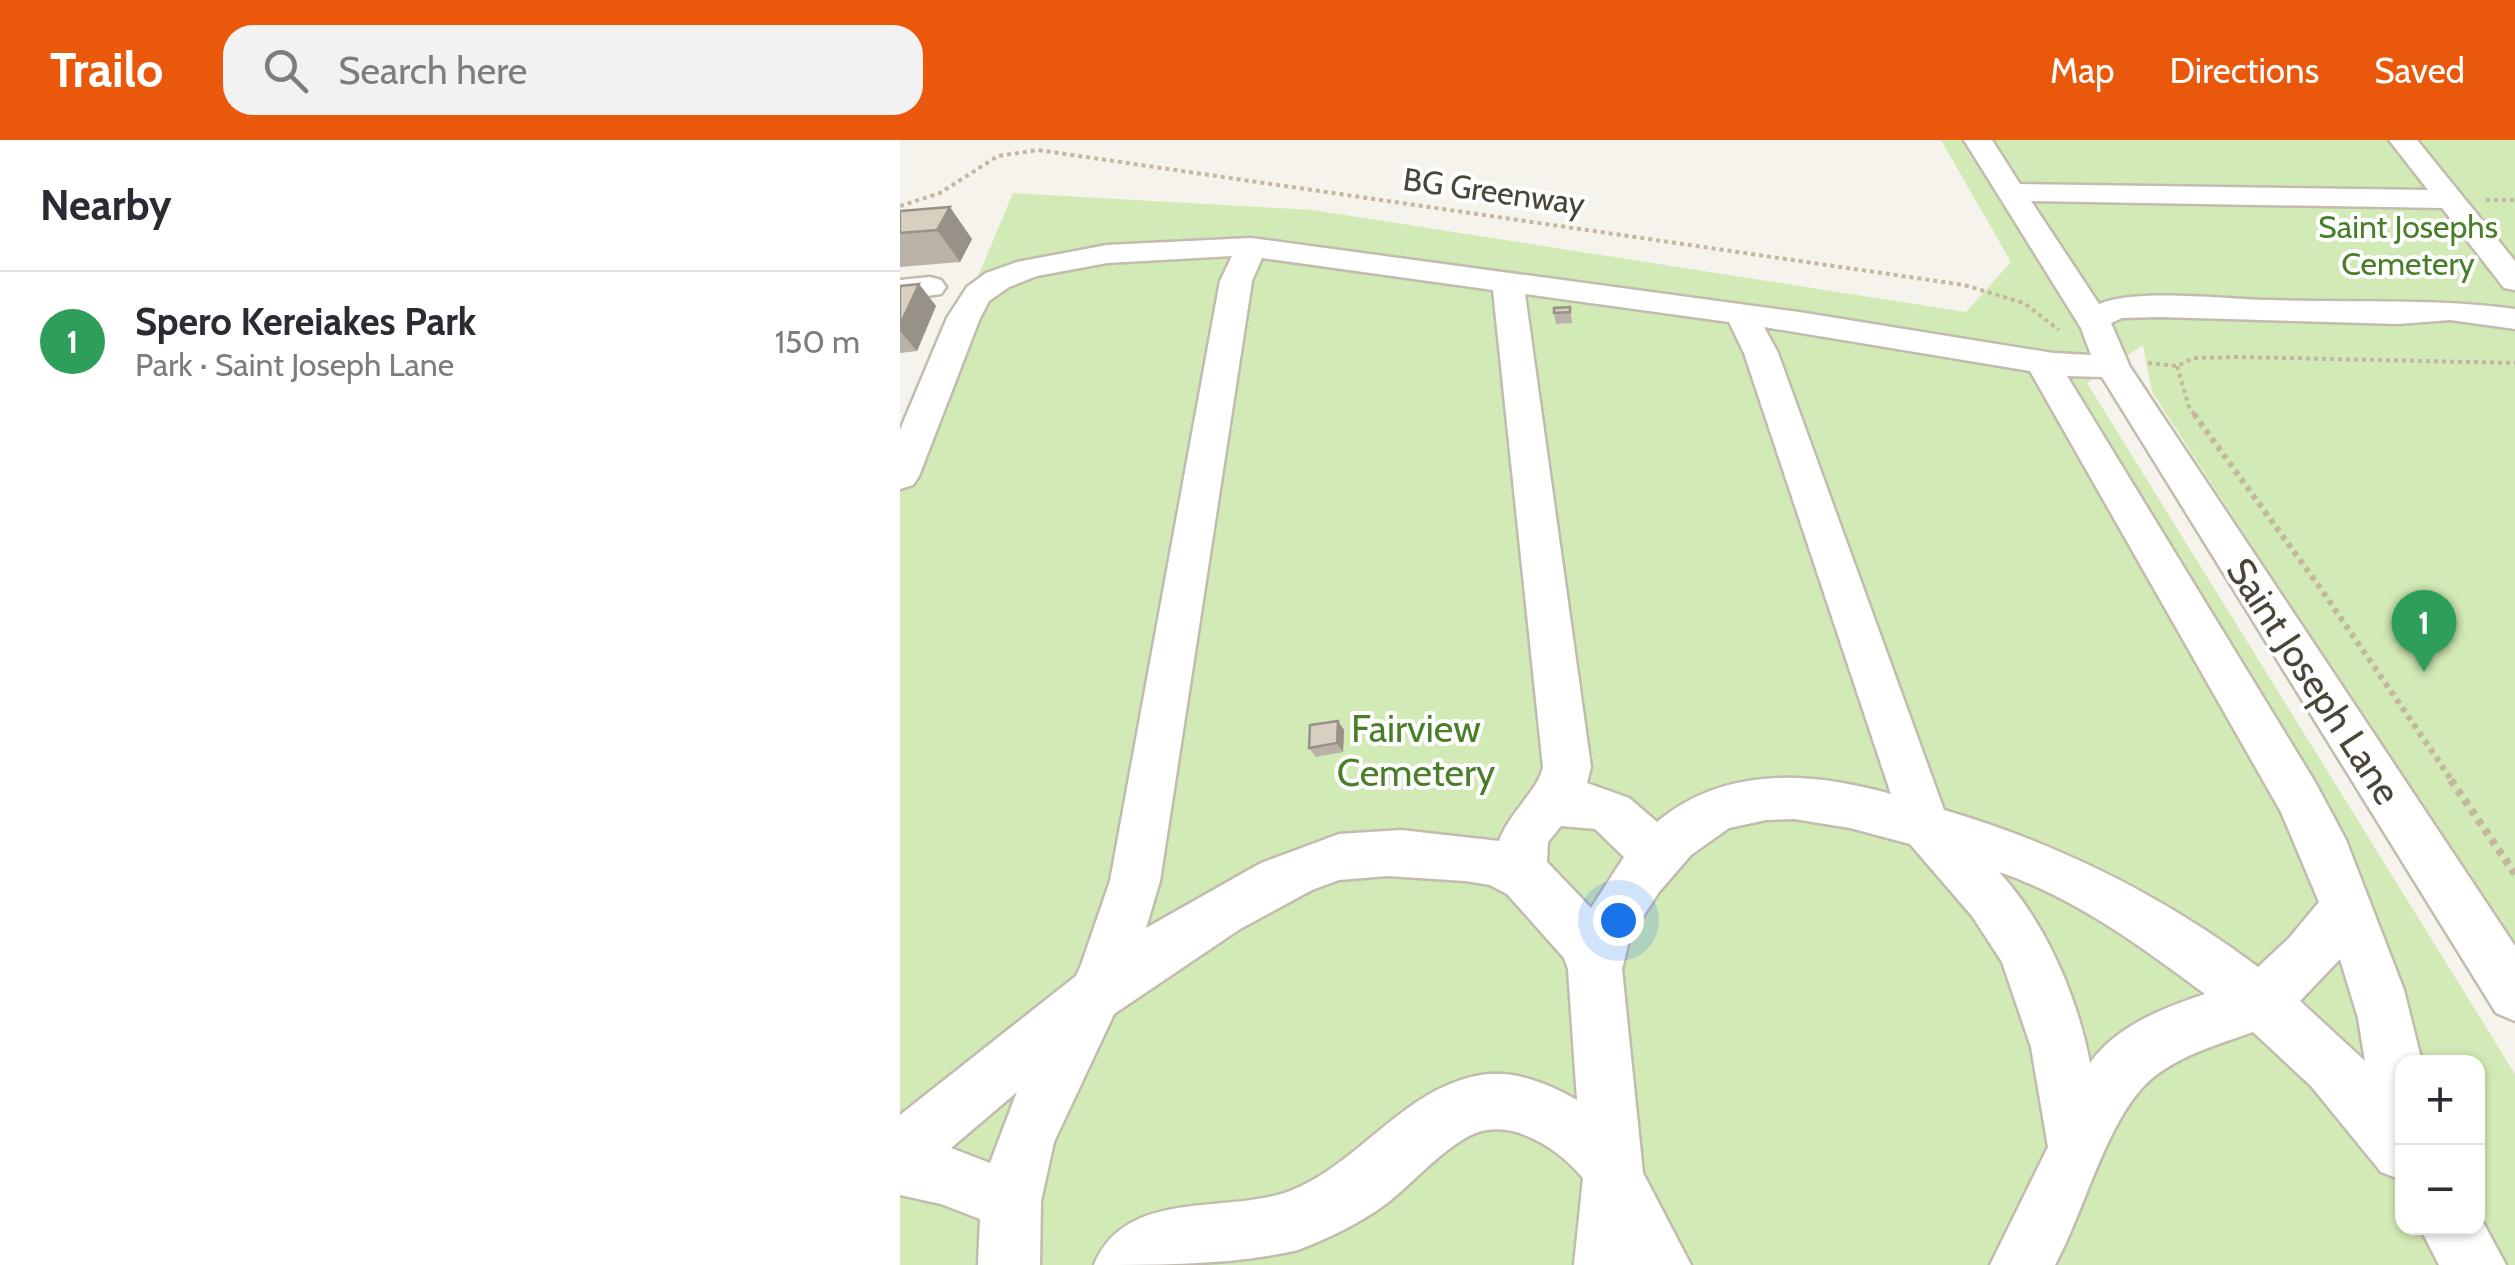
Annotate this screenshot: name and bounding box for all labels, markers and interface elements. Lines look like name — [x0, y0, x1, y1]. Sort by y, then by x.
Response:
search box — [223, 25, 923, 115]
text: Trailo — [50, 41, 163, 99]
icon: search — [258, 43, 313, 98]
text: Search here — [338, 47, 527, 94]
text: Map — [2050, 49, 2115, 92]
text: Directions — [2170, 49, 2319, 92]
text: Saved — [2374, 49, 2465, 92]
street label: BG Greenway — [1401, 159, 1587, 223]
text: Nearby — [40, 179, 172, 231]
park label: Saint Josephs Cemetery — [2318, 207, 2498, 283]
text: Spero Kereiakes Park — [135, 298, 476, 345]
text: 1 — [67, 322, 78, 361]
text: 150 m — [775, 322, 860, 361]
text: Park · Saint Joseph Lane — [135, 345, 454, 384]
street label: Saint Joseph Lane — [2217, 549, 2411, 813]
pin: 1 — [2392, 590, 2456, 672]
park label: Fairview Cemetery — [1337, 705, 1495, 796]
your location — [1593, 895, 1644, 946]
map controls — [2395, 1055, 2485, 1235]
button: + — [2395, 1055, 2485, 1145]
button: − — [2395, 1145, 2485, 1235]

